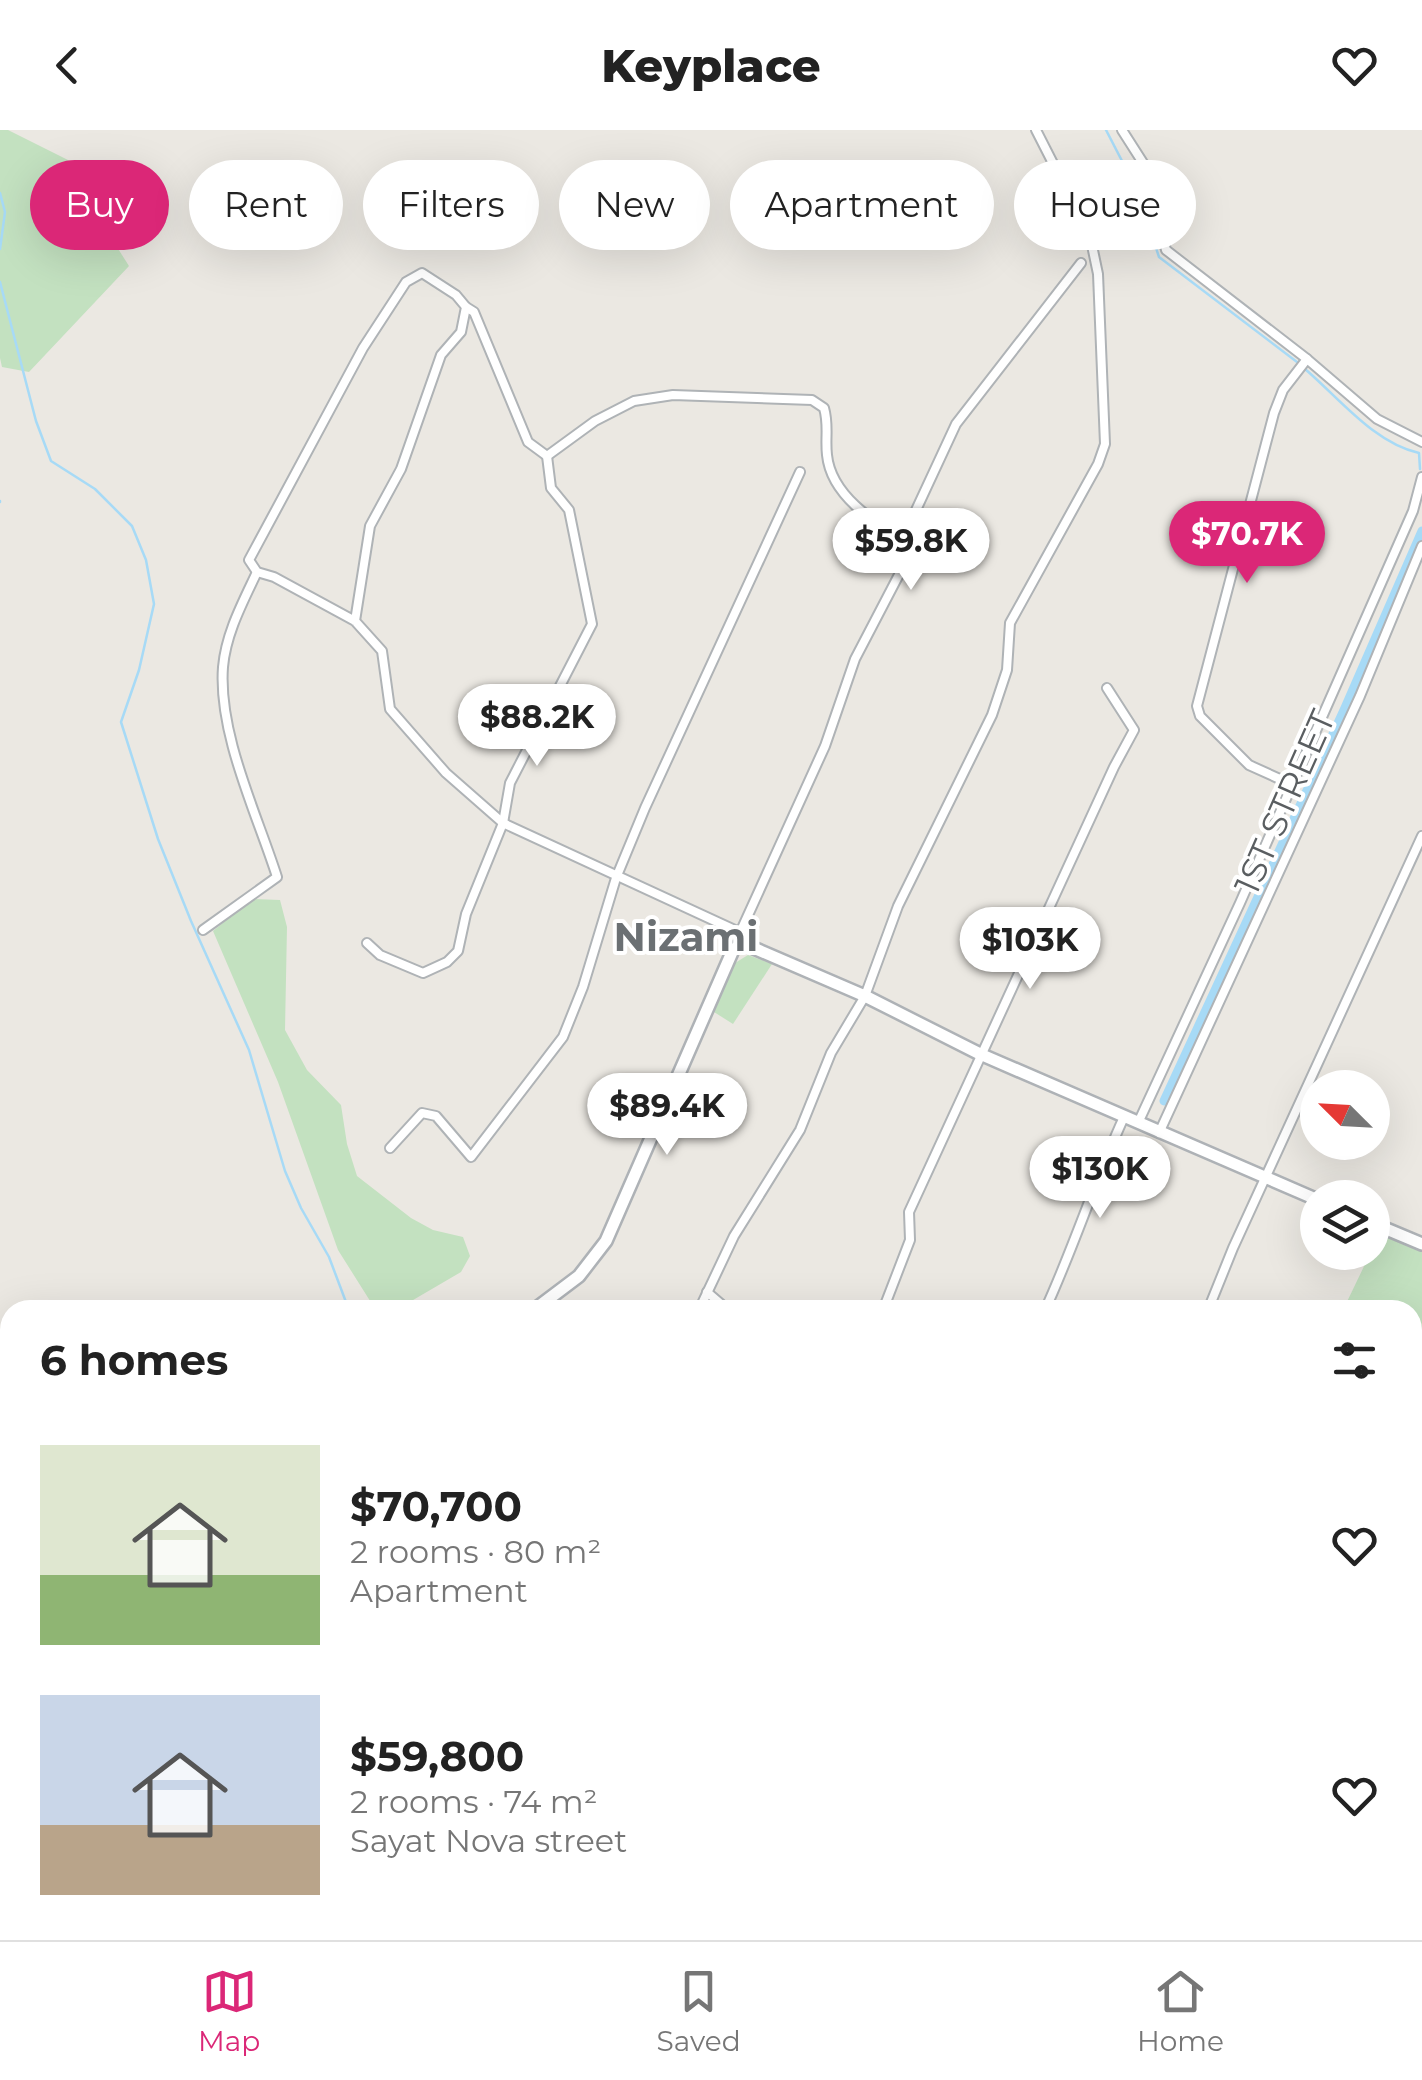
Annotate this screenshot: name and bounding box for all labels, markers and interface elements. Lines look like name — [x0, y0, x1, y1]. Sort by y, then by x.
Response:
icon: back — [40, 38, 95, 93]
text: Keyplace — [601, 38, 821, 93]
icon: heart — [1327, 38, 1382, 93]
chip: Buy — [30, 160, 169, 250]
chip: Rent — [189, 160, 343, 250]
chip: Filters — [363, 160, 539, 250]
chip: New — [559, 160, 710, 250]
chip: Apartment — [730, 160, 994, 250]
chip: House — [1014, 160, 1196, 250]
pin: $70.7K — [1166, 501, 1328, 586]
pin: $59.8K — [830, 508, 992, 593]
text: $70.7K — [1191, 514, 1303, 553]
text: $59.8K — [855, 521, 967, 560]
pin: $88.2K — [456, 684, 618, 769]
text: $88.2K — [480, 697, 594, 736]
street label: 1ST STREET — [1225, 703, 1344, 900]
pin: $103K — [960, 907, 1100, 992]
district label: Nizami — [614, 912, 758, 961]
text: $103K — [982, 920, 1078, 959]
north arrow — [1300, 1070, 1390, 1160]
map controls — [1300, 1070, 1390, 1270]
pin: $89.4K — [586, 1073, 748, 1158]
text: $89.4K — [609, 1086, 725, 1125]
pin: $130K — [1030, 1136, 1170, 1221]
text: $130K — [1052, 1149, 1149, 1188]
button: layers — [1300, 1180, 1390, 1270]
icon: filters — [1327, 1333, 1382, 1388]
text: 6 homes — [40, 1334, 228, 1386]
text: $70,700 — [350, 1480, 522, 1532]
icon: home — [120, 1485, 240, 1605]
icon: heart — [1327, 1518, 1382, 1573]
text: 2 rooms · 80 m² — [350, 1532, 601, 1571]
text: Apartment — [350, 1571, 528, 1610]
text: $59,800 — [350, 1730, 524, 1782]
icon: home — [120, 1735, 240, 1855]
icon: heart — [1327, 1768, 1382, 1823]
text: 2 rooms · 74 m² — [350, 1782, 598, 1821]
text: Sayat Nova street — [350, 1821, 627, 1860]
tab: Map — [198, 1964, 260, 2058]
tab: Saved — [657, 1964, 741, 2058]
tab: Home — [1137, 1964, 1224, 2058]

